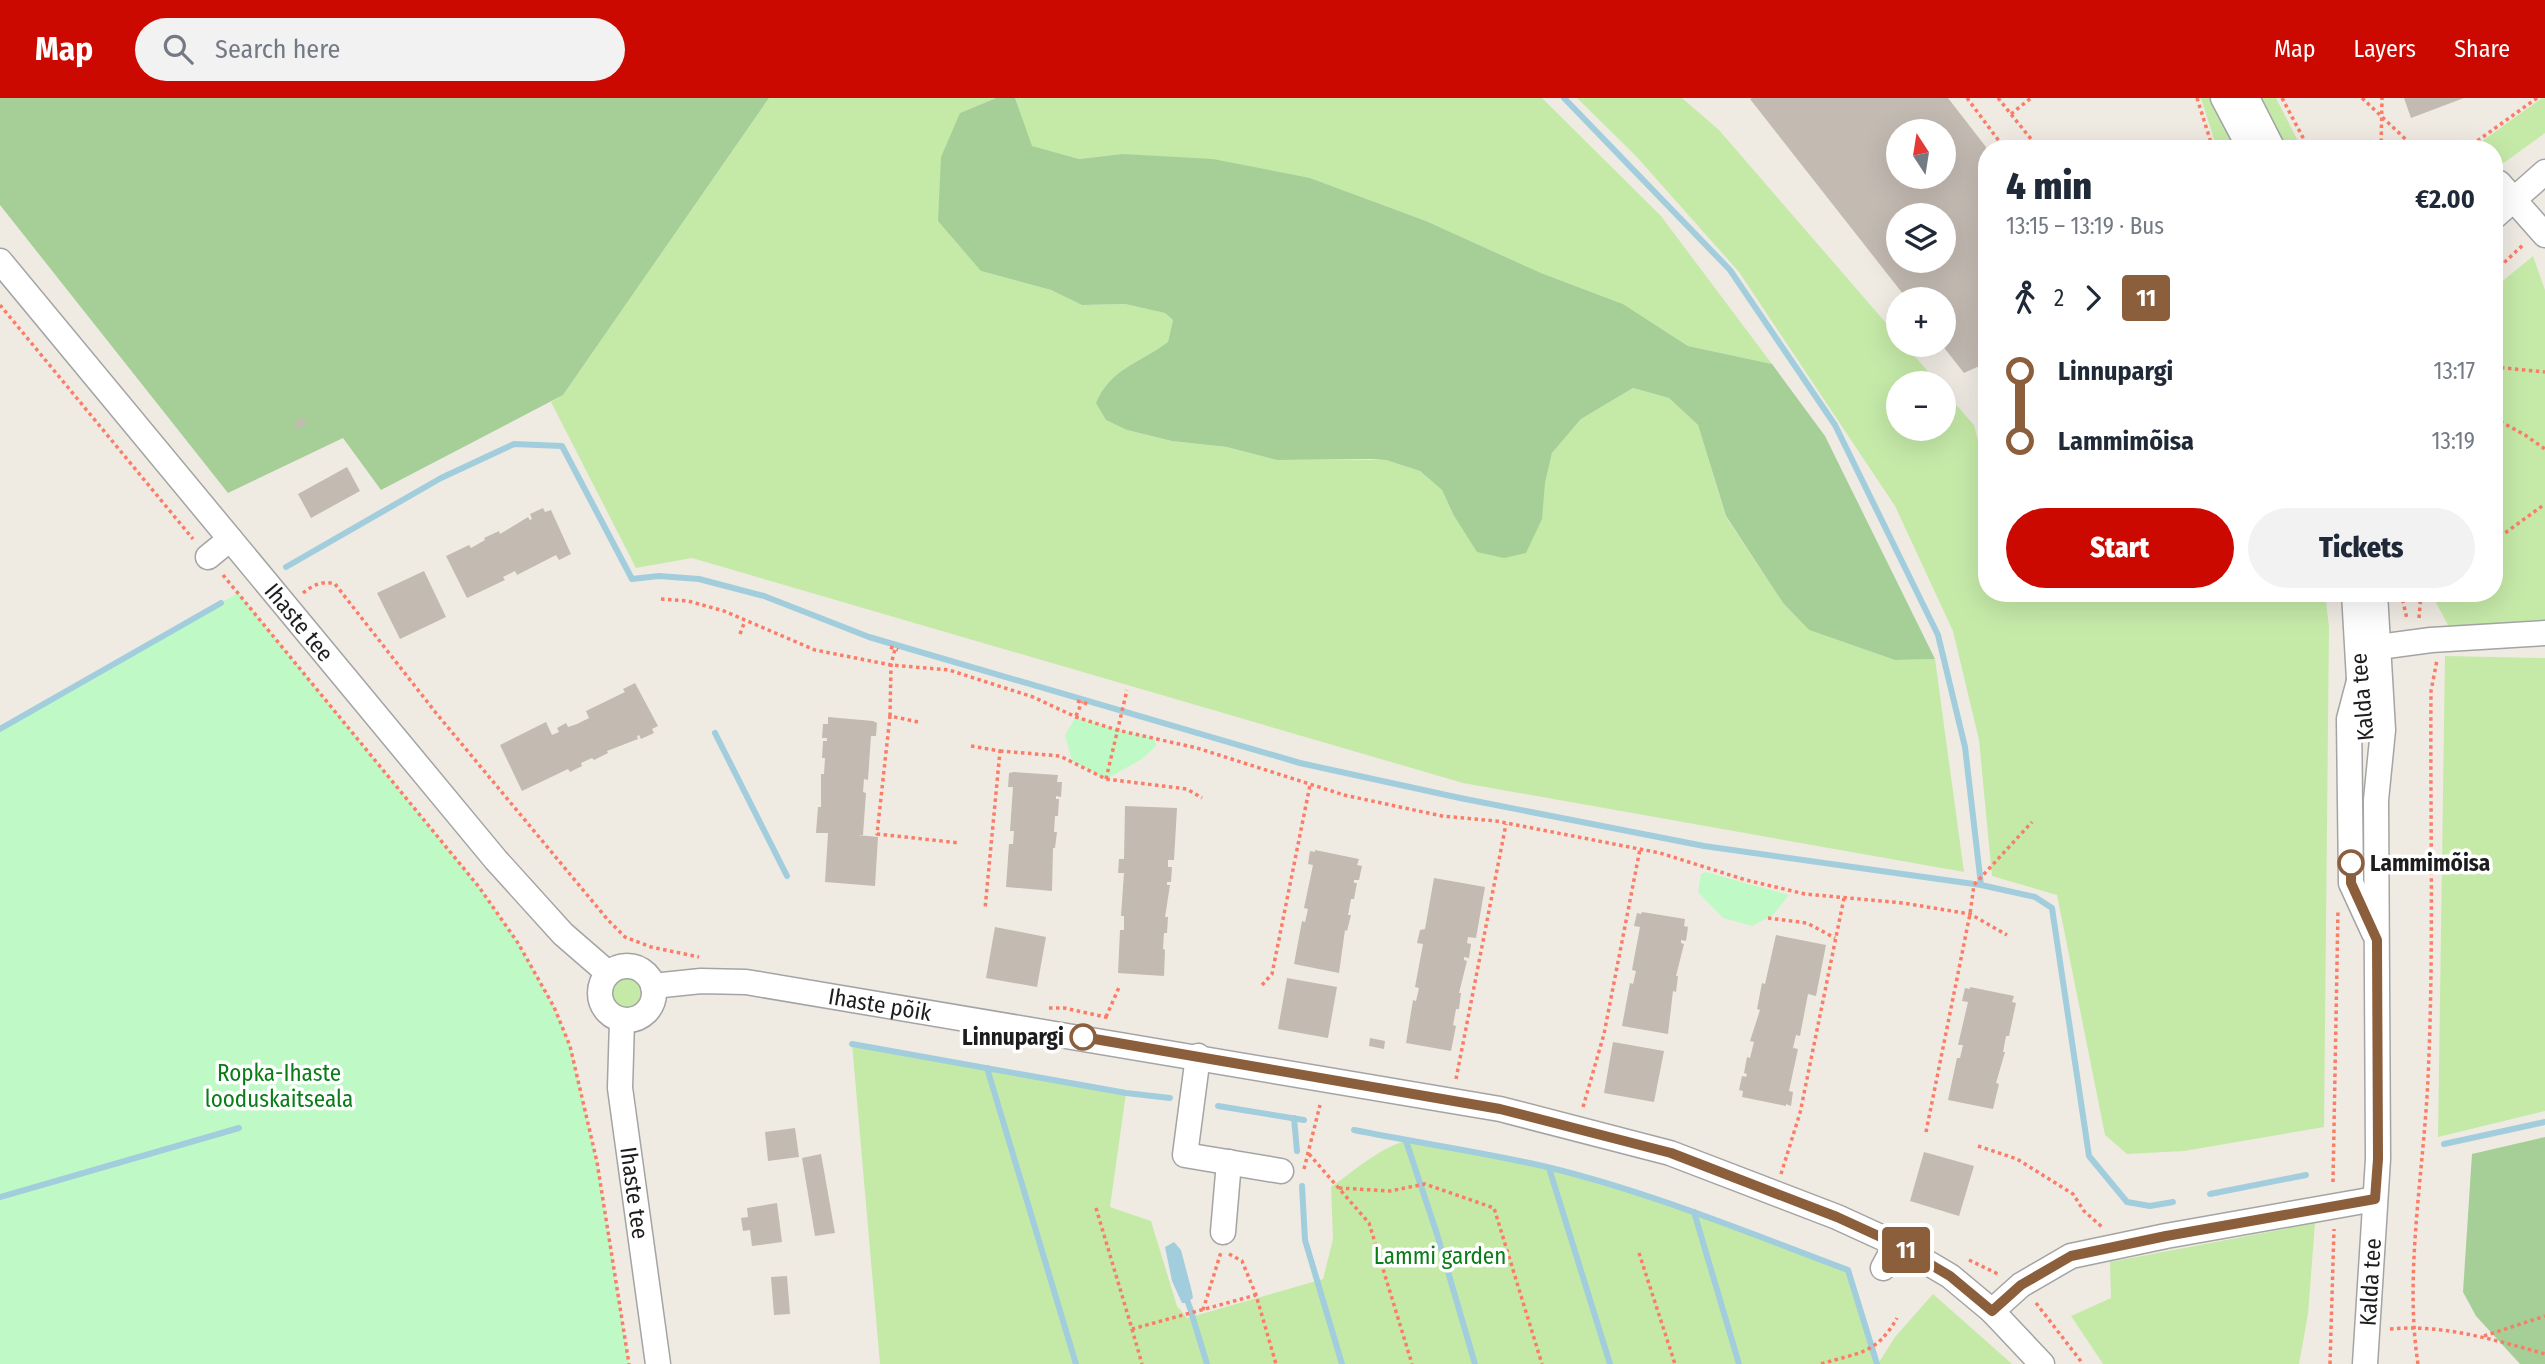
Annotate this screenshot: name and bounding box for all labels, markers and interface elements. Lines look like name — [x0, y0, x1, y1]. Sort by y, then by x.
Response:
search box — [135, 18, 625, 81]
text: Map — [35, 29, 93, 69]
icon: search — [159, 30, 197, 68]
text: Search here — [215, 34, 340, 65]
text: Map — [2274, 35, 2316, 63]
text: Layers — [2354, 35, 2416, 63]
text: Share — [2454, 35, 2510, 63]
north arrow — [1886, 119, 1956, 189]
map controls — [1886, 119, 1956, 441]
text: 4 min — [2006, 163, 2092, 209]
text: €2.00 — [2415, 184, 2475, 215]
button: layers — [1886, 203, 1956, 273]
text: 13:15 – 13:19 · Bus — [2006, 212, 2164, 240]
icon: walk — [2006, 279, 2044, 317]
icon: forward — [2074, 279, 2112, 317]
text: 2 — [2054, 284, 2064, 312]
text: 11 — [2136, 284, 2156, 312]
button: + — [1886, 287, 1956, 357]
text: Linnupargi — [2058, 356, 2173, 387]
text: 13:17 — [2433, 357, 2475, 385]
button: − — [1886, 371, 1956, 441]
text: Lammimõisa — [2058, 426, 2194, 457]
text: 13:19 — [2432, 427, 2475, 455]
button: Start — [2006, 508, 2234, 588]
button: Tickets — [2248, 508, 2475, 588]
street label: Ihaste tee — [259, 577, 340, 667]
street label: Kalda tee — [2344, 652, 2380, 742]
place label: Lammimõisa — [2370, 849, 2490, 877]
marker: Lammimõisa — [2338, 850, 2364, 876]
street label: Ihaste põik — [826, 982, 934, 1027]
place label: Linnupargi — [962, 1023, 1064, 1051]
marker: Linnupargi — [1070, 1024, 1096, 1050]
park label: Ropka-Ihaste looduskaitseala — [205, 1059, 353, 1113]
street label: Ihaste tee — [614, 1145, 655, 1241]
line badge: 11 — [1874, 1227, 1938, 1273]
text: 11 — [1896, 1236, 1916, 1264]
street label: Kalda tee — [2353, 1237, 2387, 1327]
park label: Lammi garden — [1374, 1242, 1506, 1270]

